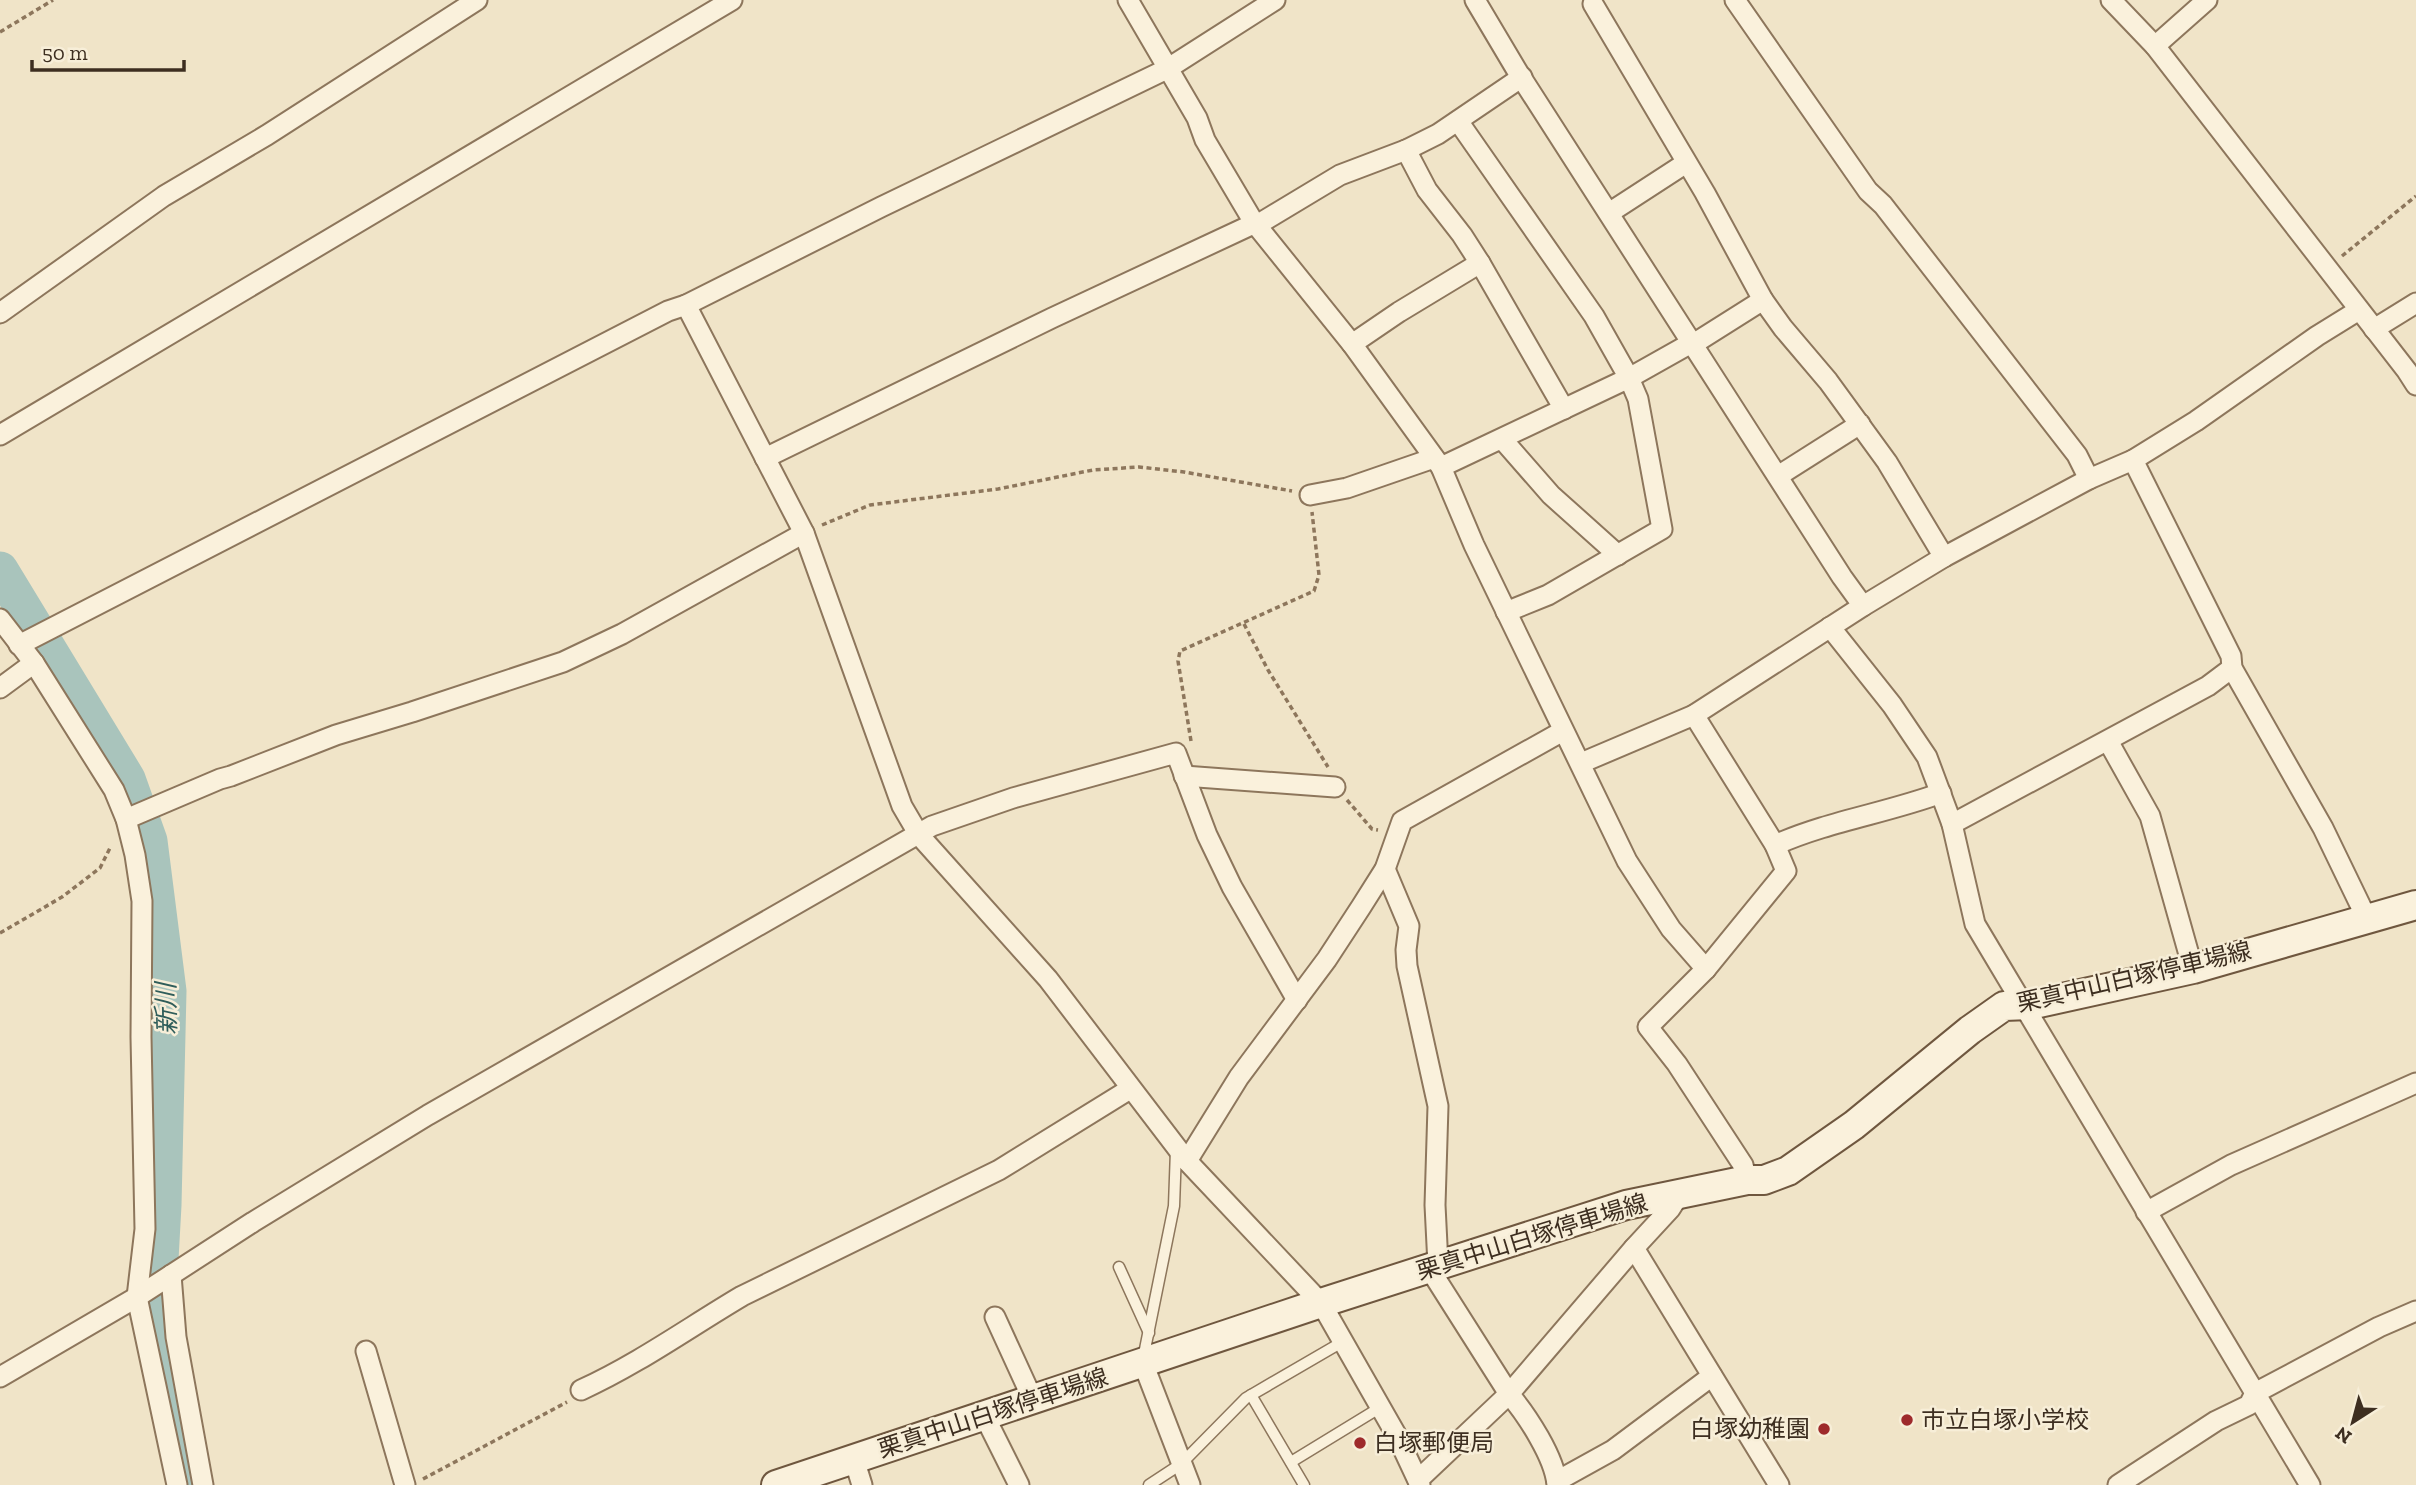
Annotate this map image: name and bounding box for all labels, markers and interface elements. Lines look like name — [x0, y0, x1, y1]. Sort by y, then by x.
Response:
scale bar — [32, 28, 184, 72]
text: 50 m — [42, 40, 88, 65]
street label: 栗真中山白塚停車場線 — [2014, 935, 2254, 1018]
water label: 新川 — [149, 980, 182, 1035]
street label: 栗真中山白塚停車場線 — [1413, 1188, 1651, 1285]
street label: 栗真中山白塚停車場線 — [874, 1362, 1111, 1463]
north arrow — [2318, 1387, 2388, 1457]
place label: 市立白塚小学校 — [1921, 1405, 2089, 1434]
marker: 市立白塚小学校 — [1899, 1412, 1915, 1428]
place label: 白塚幼稚園 — [1690, 1414, 1810, 1443]
marker: 白塚幼稚園 — [1816, 1421, 1832, 1437]
text: N — [2331, 1422, 2356, 1449]
place label: 白塚郵便局 — [1374, 1428, 1494, 1457]
marker: 白塚郵便局 — [1352, 1435, 1368, 1451]

